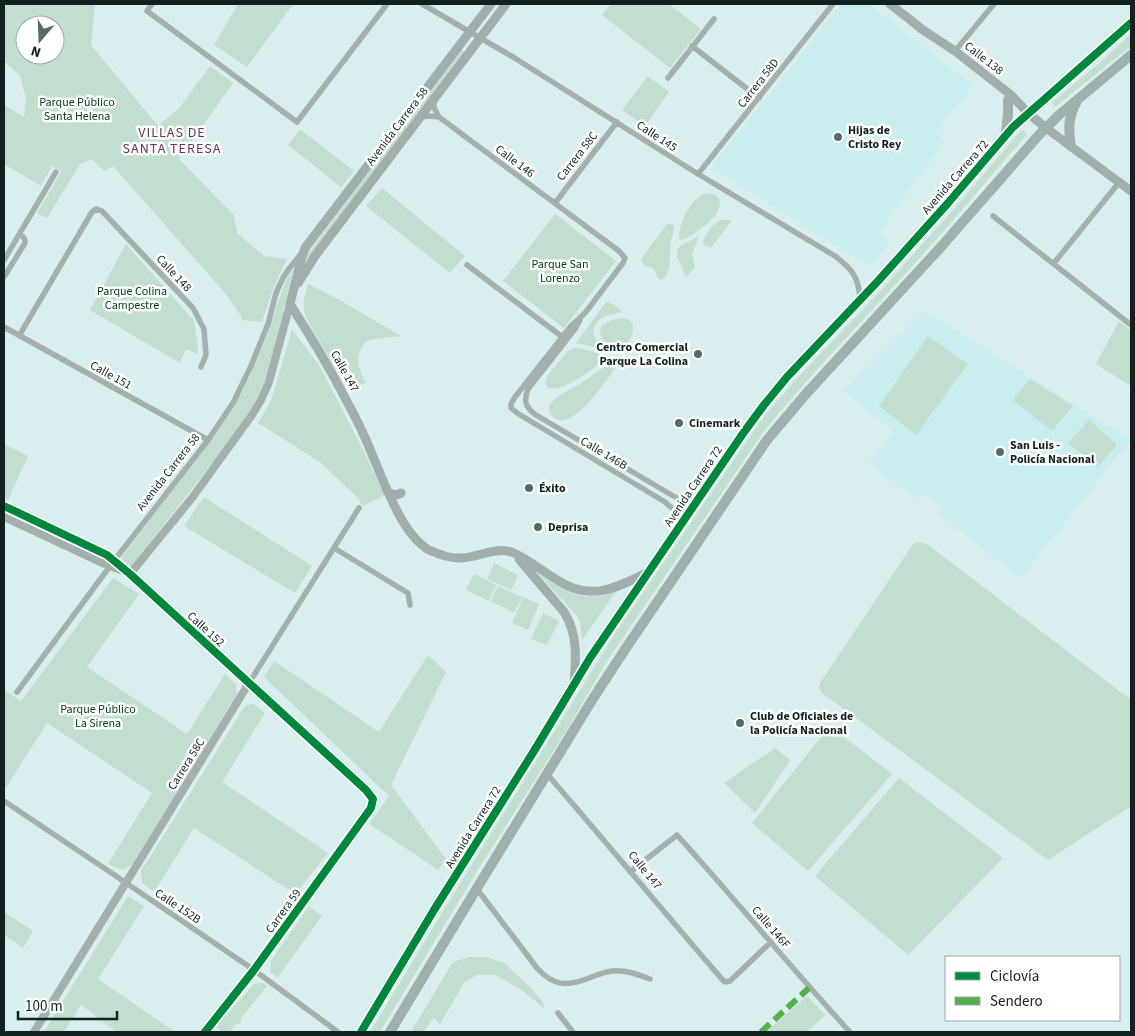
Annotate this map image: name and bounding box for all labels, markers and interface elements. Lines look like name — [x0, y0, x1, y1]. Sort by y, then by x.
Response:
north arrow — [15, 15, 65, 65]
street label: Calle 138 — [961, 38, 1007, 79]
text: N — [28, 40, 44, 62]
street label: Carrera 58D — [734, 55, 783, 112]
street label: Avenida Carrera 58 — [362, 84, 432, 169]
park label: Parque Público Santa Helena — [39, 94, 115, 125]
street label: Calle 145 — [633, 117, 680, 156]
place label: Hijas de Cristo Rey — [848, 122, 902, 153]
district label: VILLAS DE SANTA TERESA — [123, 123, 221, 159]
street label: Carrera 58C — [553, 128, 602, 184]
marker: Hijas de Cristo Rey — [832, 131, 844, 143]
street label: Avenida Carrera 72 — [918, 136, 993, 218]
street label: Calle 146 — [492, 141, 538, 182]
street label: Calle 148 — [152, 251, 195, 296]
park label: Parque San Lorenzo — [532, 256, 588, 287]
park label: Parque Colina Campestre — [97, 283, 167, 314]
place label: Centro Comercial Parque La Colina — [596, 339, 689, 370]
street label: Calle 147 — [326, 347, 363, 395]
marker: Centro Comercial Parque La Colina — [692, 348, 704, 360]
street label: Calle 151 — [87, 357, 135, 394]
place label: Cinemark — [689, 415, 741, 432]
marker: Cinemark — [673, 417, 685, 429]
street label: Avenida Carrera 58 — [133, 430, 204, 515]
street label: Calle 146B — [577, 433, 631, 474]
place label: San Luis - Policía Nacional — [1010, 437, 1095, 468]
street label: Avenida Carrera 72 — [660, 443, 727, 530]
marker: San Luis - Policía Nacional — [994, 446, 1006, 458]
place label: Éxito — [539, 480, 566, 497]
marker: Éxito — [523, 482, 535, 494]
place label: Deprisa — [548, 519, 588, 536]
marker: Deprisa — [532, 521, 544, 533]
street label: Calle 152 — [183, 608, 228, 651]
park label: Parque Público La Sirena — [60, 701, 136, 732]
place label: Club de Oficiales de la Policía Nacional — [750, 708, 853, 739]
marker: Club de Oficiales de la Policía Nacional — [734, 717, 746, 729]
street label: Carrera 58C — [164, 735, 209, 793]
street label: Avenida Carrera 72 — [441, 783, 506, 872]
street label: Calle 147 — [624, 847, 665, 893]
street label: Calle 152B — [151, 885, 204, 928]
street label: Carrera 59 — [261, 886, 305, 937]
street label: Calle 146F — [747, 902, 794, 952]
legend — [945, 956, 1120, 1021]
text: Ciclovía — [990, 966, 1039, 987]
scale bar — [18, 988, 116, 1020]
text: Sendero — [990, 991, 1043, 1012]
text: 100 m — [25, 996, 63, 1017]

